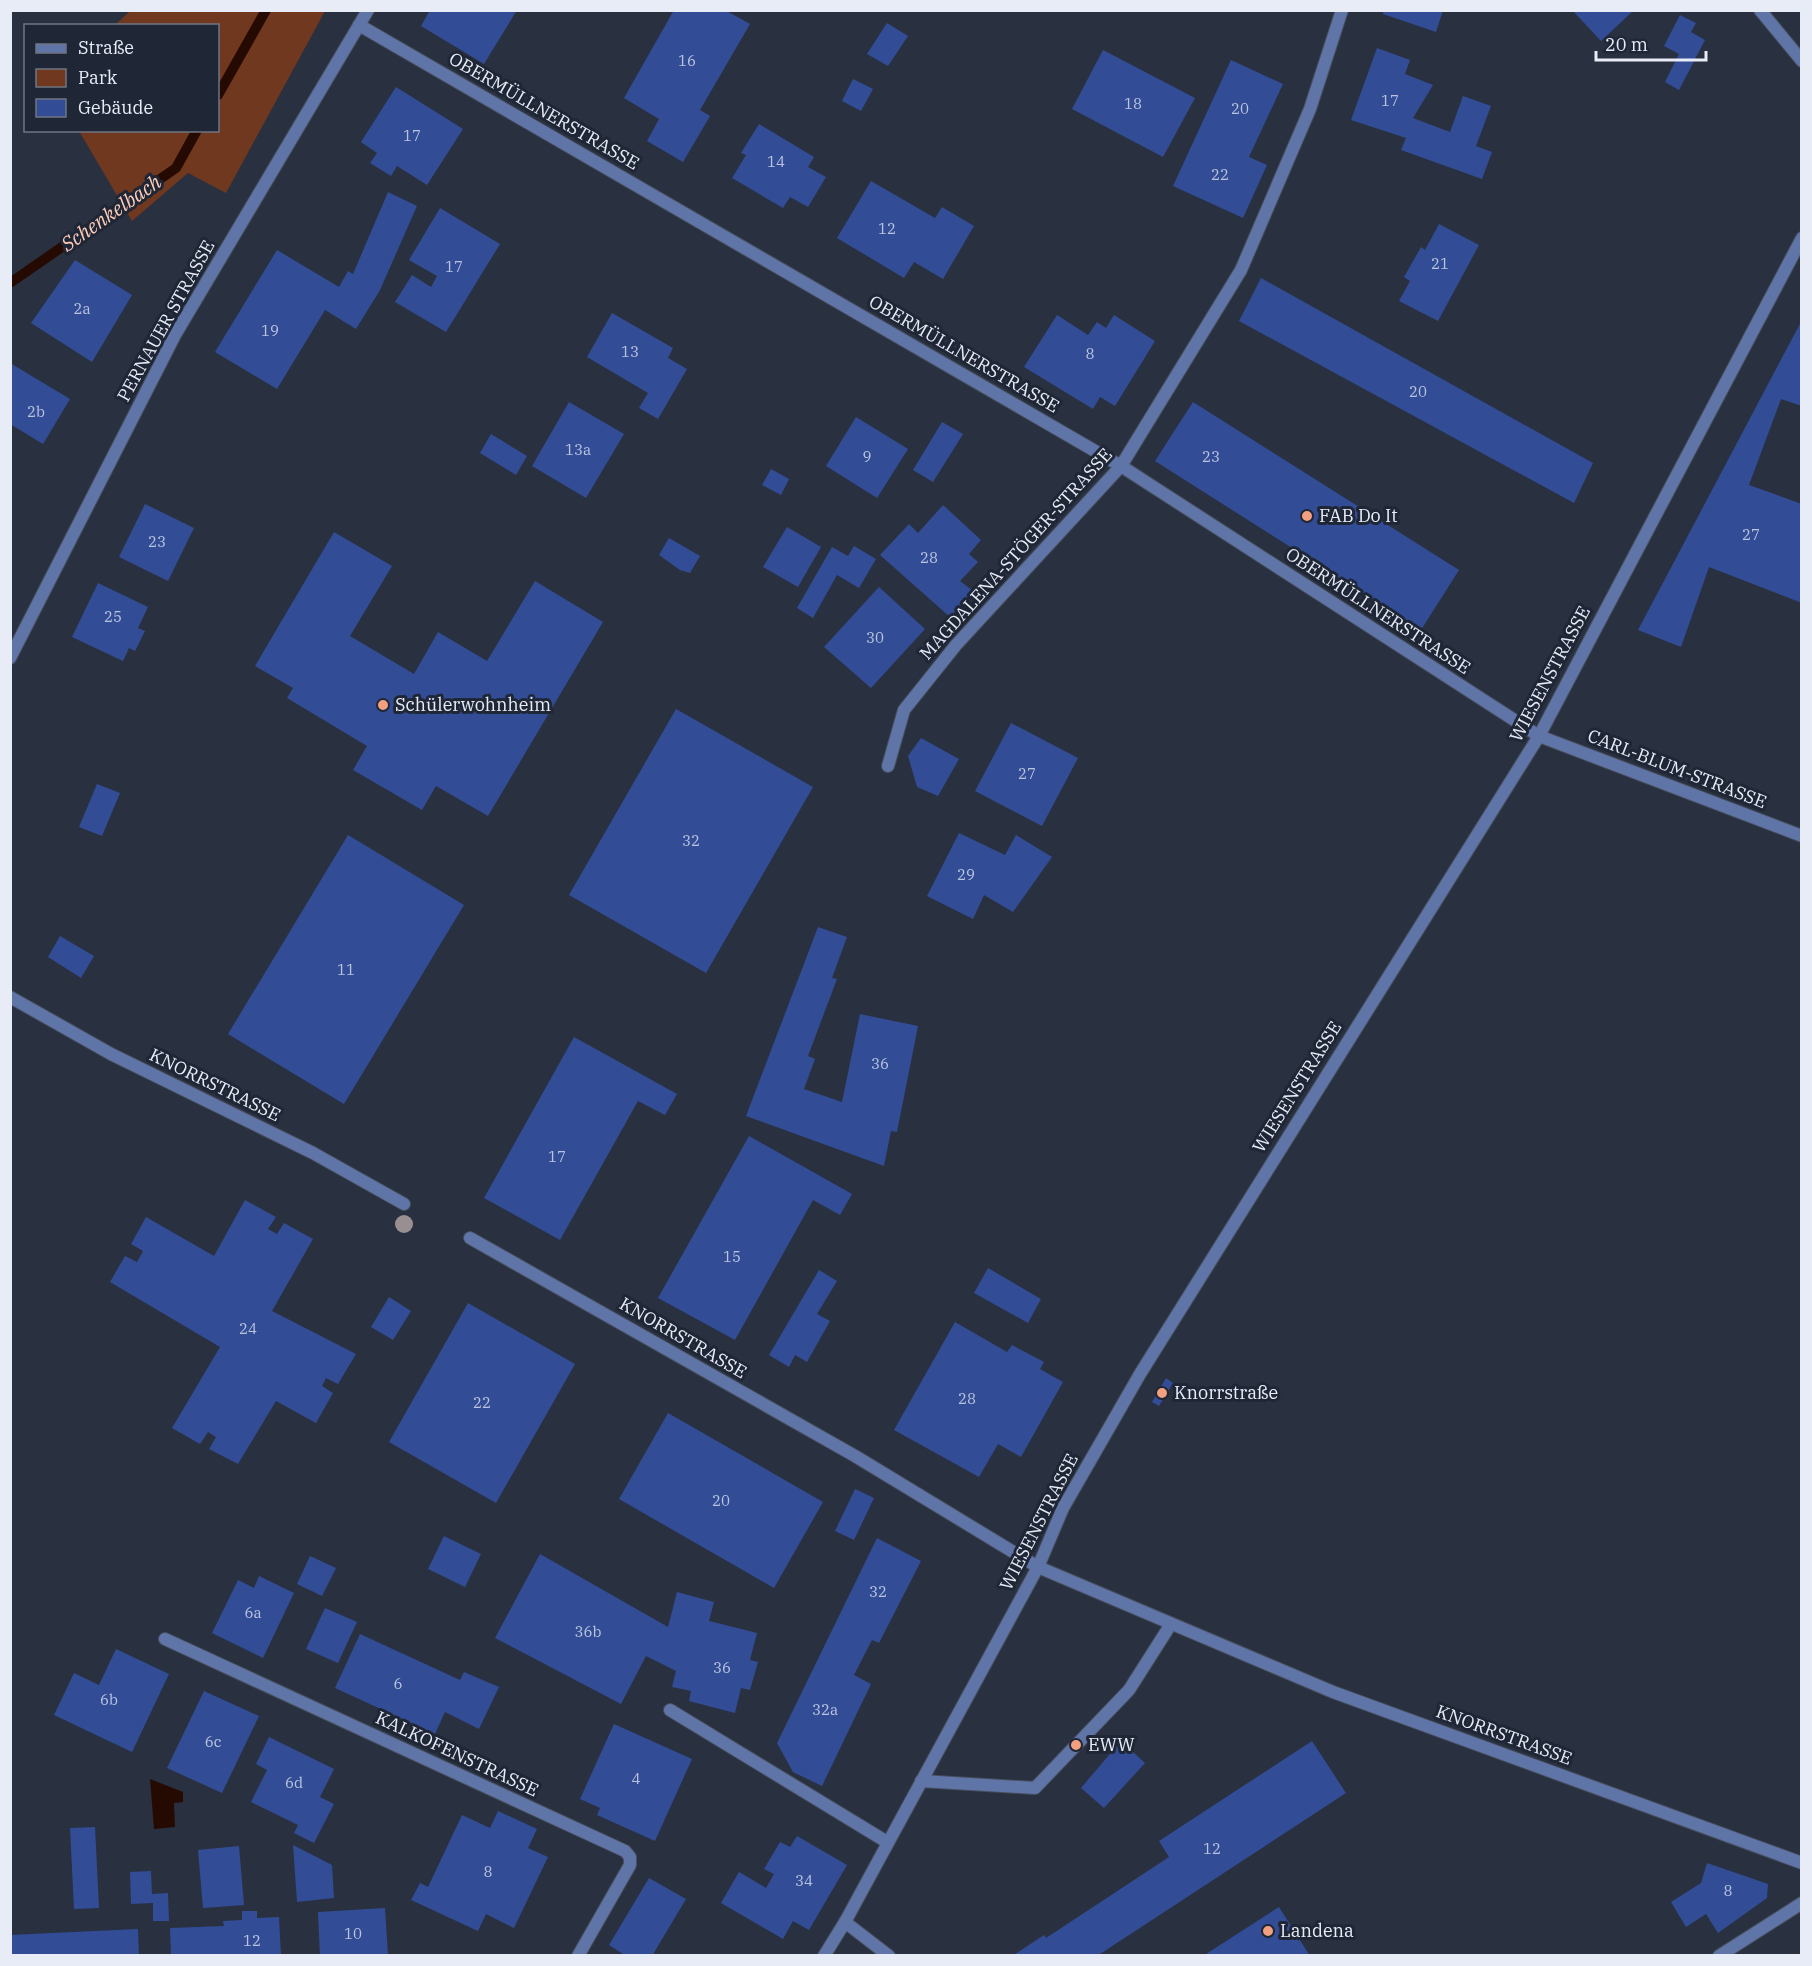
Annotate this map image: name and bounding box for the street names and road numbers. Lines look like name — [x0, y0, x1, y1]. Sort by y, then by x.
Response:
street label: OBERMÜLLNERSTRASSE — [445, 47, 643, 174]
street label: PERNAUER STRASSE — [112, 236, 219, 405]
street label: OBERMÜLLNERSTRASSE — [865, 290, 1063, 417]
street label: MAGDALENA-STÖGER-STRASSE — [914, 443, 1117, 664]
street label: OBERMÜLLNERSTRASSE — [1281, 542, 1475, 679]
street label: WIESENSTRASSE — [1504, 602, 1595, 746]
street label: CARL-BLUM-STRASSE — [1584, 724, 1770, 813]
street label: WIESENSTRASSE — [1247, 1017, 1346, 1157]
street label: KNORRSTRASSE — [146, 1043, 285, 1126]
street label: KNORRSTRASSE — [616, 1292, 751, 1383]
street label: WIESENSTRASSE — [994, 1449, 1083, 1594]
street label: KNORRSTRASSE — [1433, 1699, 1575, 1770]
street label: KALKOFENSTRASSE — [372, 1706, 542, 1801]

